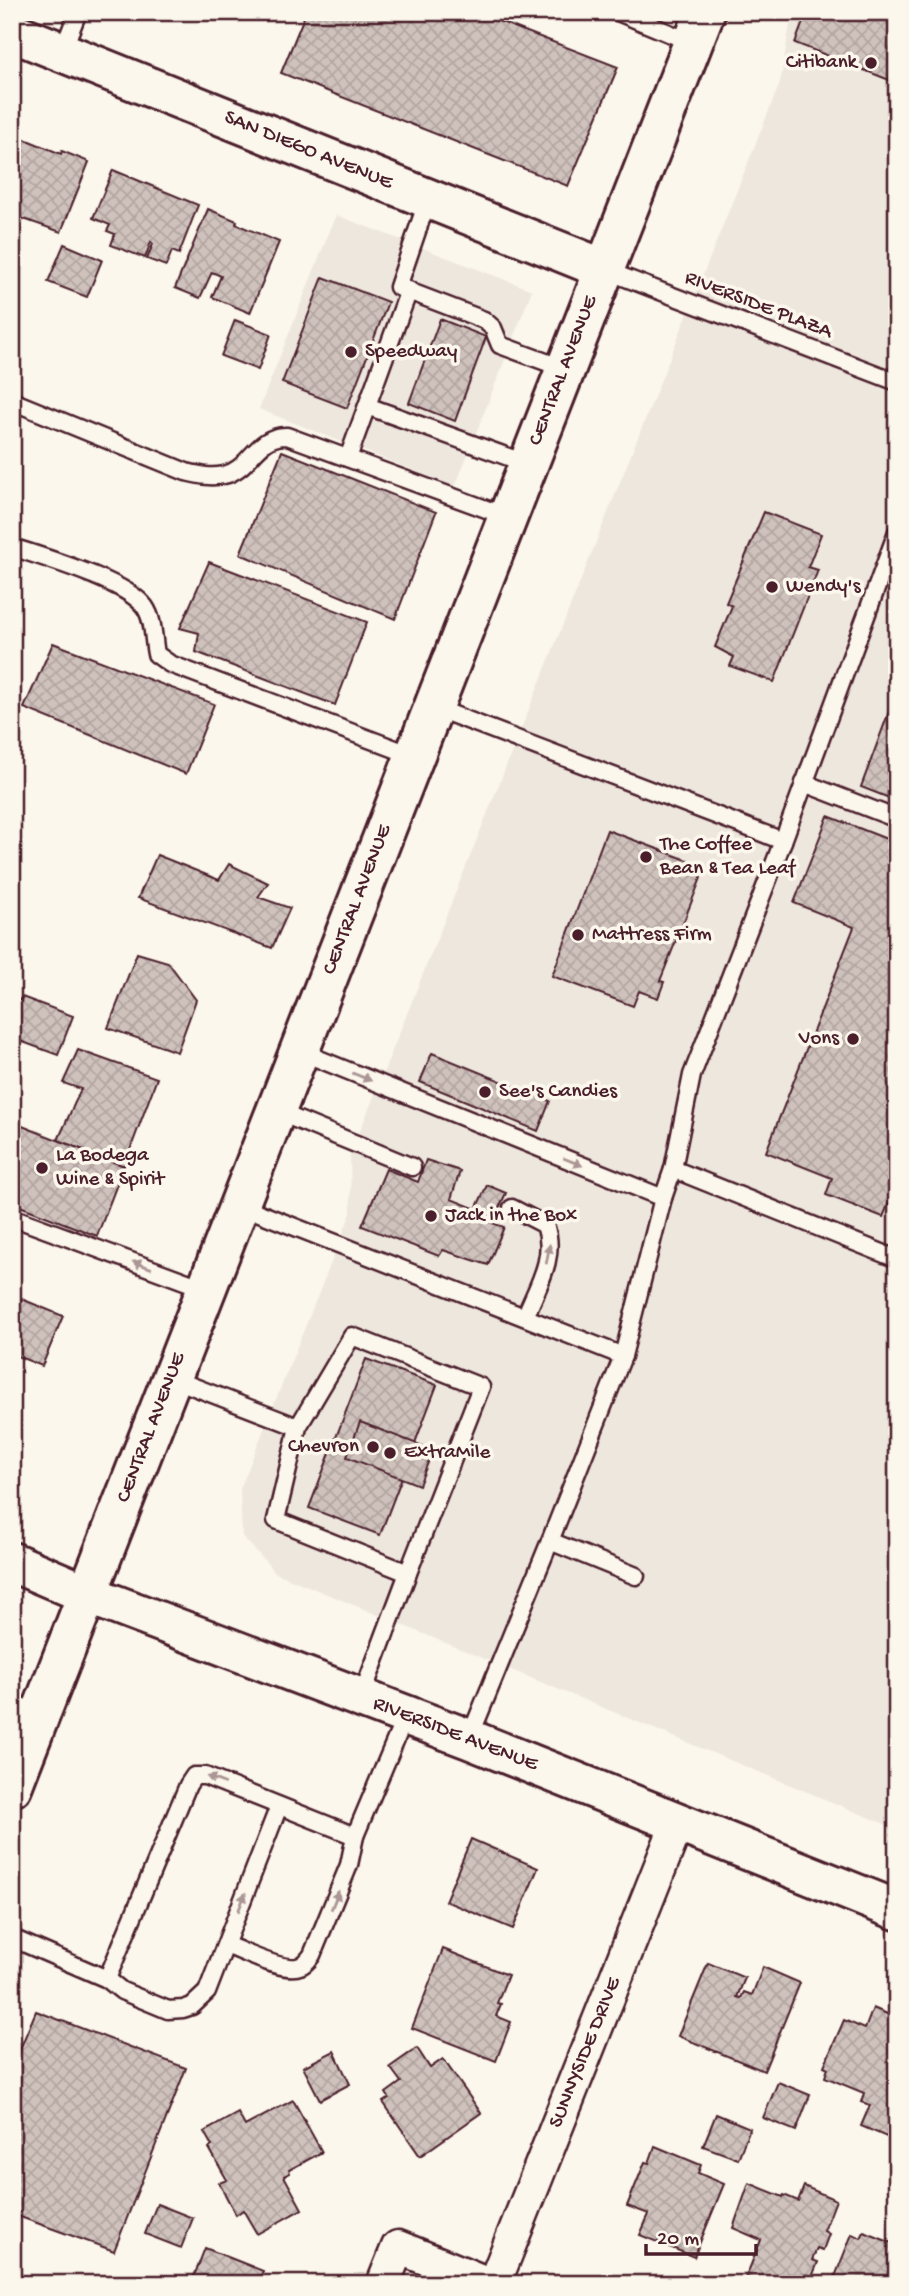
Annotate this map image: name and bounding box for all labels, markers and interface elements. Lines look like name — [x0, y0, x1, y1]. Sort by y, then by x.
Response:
place label: Citibank — [786, 51, 860, 76]
marker: Citibank — [863, 55, 879, 71]
street label: SAN DIEGO AVENUE — [220, 106, 397, 197]
street label: RIVERSIDE PLAZA — [681, 266, 837, 346]
street label: CENTRAL AVENUE — [524, 292, 604, 449]
place label: Speedway — [365, 340, 457, 365]
marker: Speedway — [343, 344, 359, 360]
place label: Wendy's — [786, 575, 862, 600]
marker: Wendy's — [764, 579, 780, 595]
street label: CENTRAL AVENUE — [318, 821, 398, 978]
place label: The Coffee Bean & Tea Leaf — [659, 833, 797, 882]
marker: The Coffee Bean & Tea Leaf — [638, 849, 654, 865]
place label: Mattress Firm — [592, 923, 712, 948]
marker: Mattress Firm — [570, 927, 586, 943]
place label: Vons — [798, 1027, 840, 1052]
marker: Vons — [845, 1031, 861, 1047]
one-way arrow — [352, 1071, 373, 1082]
place label: See's Candies — [499, 1080, 618, 1105]
marker: See's Candies — [477, 1084, 493, 1100]
place label: La Bodega Wine & Spirit — [56, 1144, 166, 1193]
one-way arrow — [563, 1156, 584, 1167]
marker: La Bodega Wine & Spirit — [34, 1160, 50, 1176]
place label: Jack in the Box — [445, 1204, 577, 1229]
marker: Jack in the Box — [423, 1208, 439, 1224]
one-way arrow — [543, 1243, 554, 1265]
one-way arrow — [132, 1259, 153, 1270]
street label: CENTRAL AVENUE — [112, 1349, 192, 1506]
place label: Chevron — [288, 1435, 359, 1460]
marker: Chevron — [365, 1439, 381, 1455]
place label: ExtraMile — [404, 1441, 492, 1466]
marker: ExtraMile — [382, 1445, 398, 1461]
street label: RIVERSIDE AVENUE — [369, 1692, 542, 1778]
one-way arrow — [205, 1775, 226, 1786]
one-way arrow — [329, 1889, 340, 1910]
one-way arrow — [237, 1891, 248, 1912]
street label: SUNNYSIDE DRIVE — [544, 1973, 628, 2132]
scale bar — [646, 2212, 757, 2256]
text: 20 m — [657, 2228, 699, 2253]

